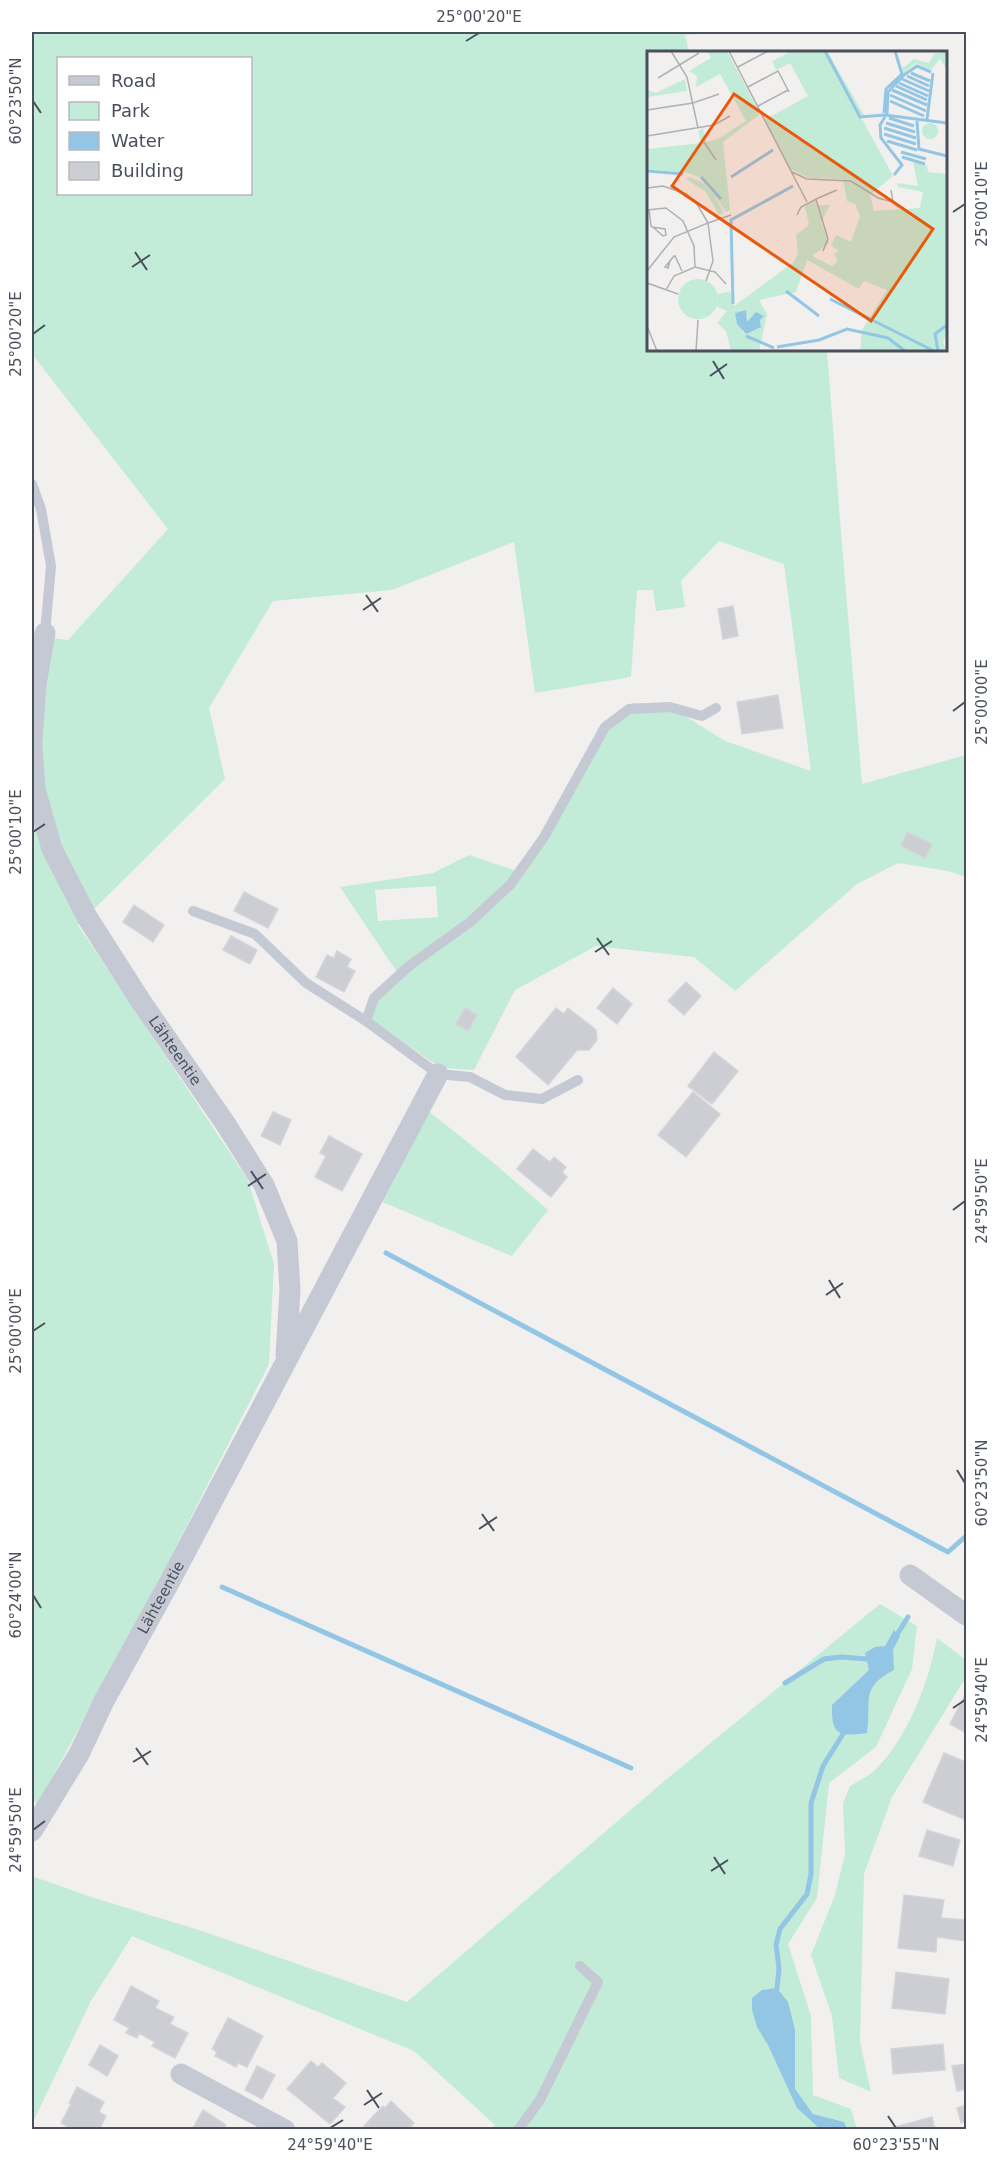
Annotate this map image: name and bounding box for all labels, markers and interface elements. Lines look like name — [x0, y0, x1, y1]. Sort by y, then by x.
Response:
text: 25°00'20"E — [436, 8, 522, 26]
inset map — [647, 51, 947, 351]
text: 60°23'50"N — [7, 57, 25, 145]
legend — [57, 57, 252, 195]
text: Road — [111, 70, 156, 91]
text: Park — [111, 100, 150, 121]
text: Water — [111, 130, 165, 151]
text: Building — [111, 160, 184, 181]
text: 25°00'10"E — [973, 161, 991, 247]
text: 25°00'20"E — [7, 291, 25, 377]
text: 25°00'00"E — [973, 659, 991, 745]
text: 25°00'10"E — [7, 789, 25, 875]
street label: Lähteentie — [145, 1013, 205, 1089]
text: 24°59'50"E — [973, 1158, 991, 1244]
text: 25°00'00"E — [7, 1288, 25, 1374]
text: 60°23'50"N — [973, 1439, 991, 1527]
text: 60°24'00"N — [7, 1551, 25, 1639]
street label: Lähteentie — [134, 1558, 188, 1637]
text: 24°59'40"E — [973, 1657, 991, 1743]
text: 24°59'50"E — [7, 1787, 25, 1873]
text: 24°59'40"E — [287, 2136, 373, 2154]
text: 60°23'55"N — [852, 2136, 940, 2154]

